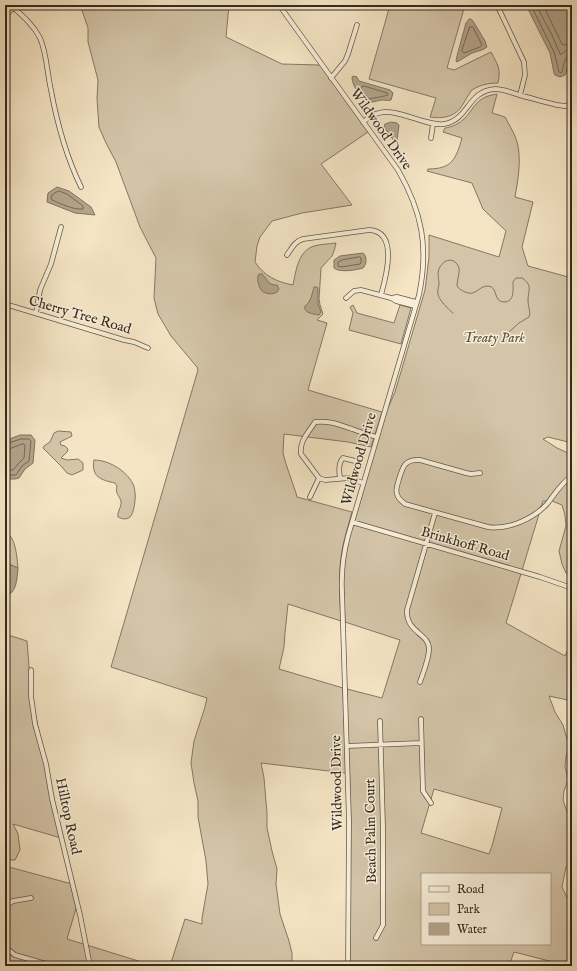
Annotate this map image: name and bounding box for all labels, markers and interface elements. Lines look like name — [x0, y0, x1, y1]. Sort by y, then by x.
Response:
street label: Wildwood Drive — [346, 85, 416, 174]
street label: Cherry Tree Road — [27, 292, 134, 338]
park label: Treaty Park — [463, 329, 525, 347]
street label: Wildwood Drive — [337, 410, 381, 507]
street label: Brinkhoff Road — [419, 523, 512, 565]
street label: Wildwood Drive — [327, 735, 347, 831]
street label: Hilltop Road — [51, 776, 85, 857]
street label: Beach Palm Court — [361, 778, 381, 884]
legend — [421, 873, 551, 945]
text: Road — [457, 882, 485, 897]
text: Park — [457, 902, 480, 917]
text: Water — [457, 922, 488, 937]

